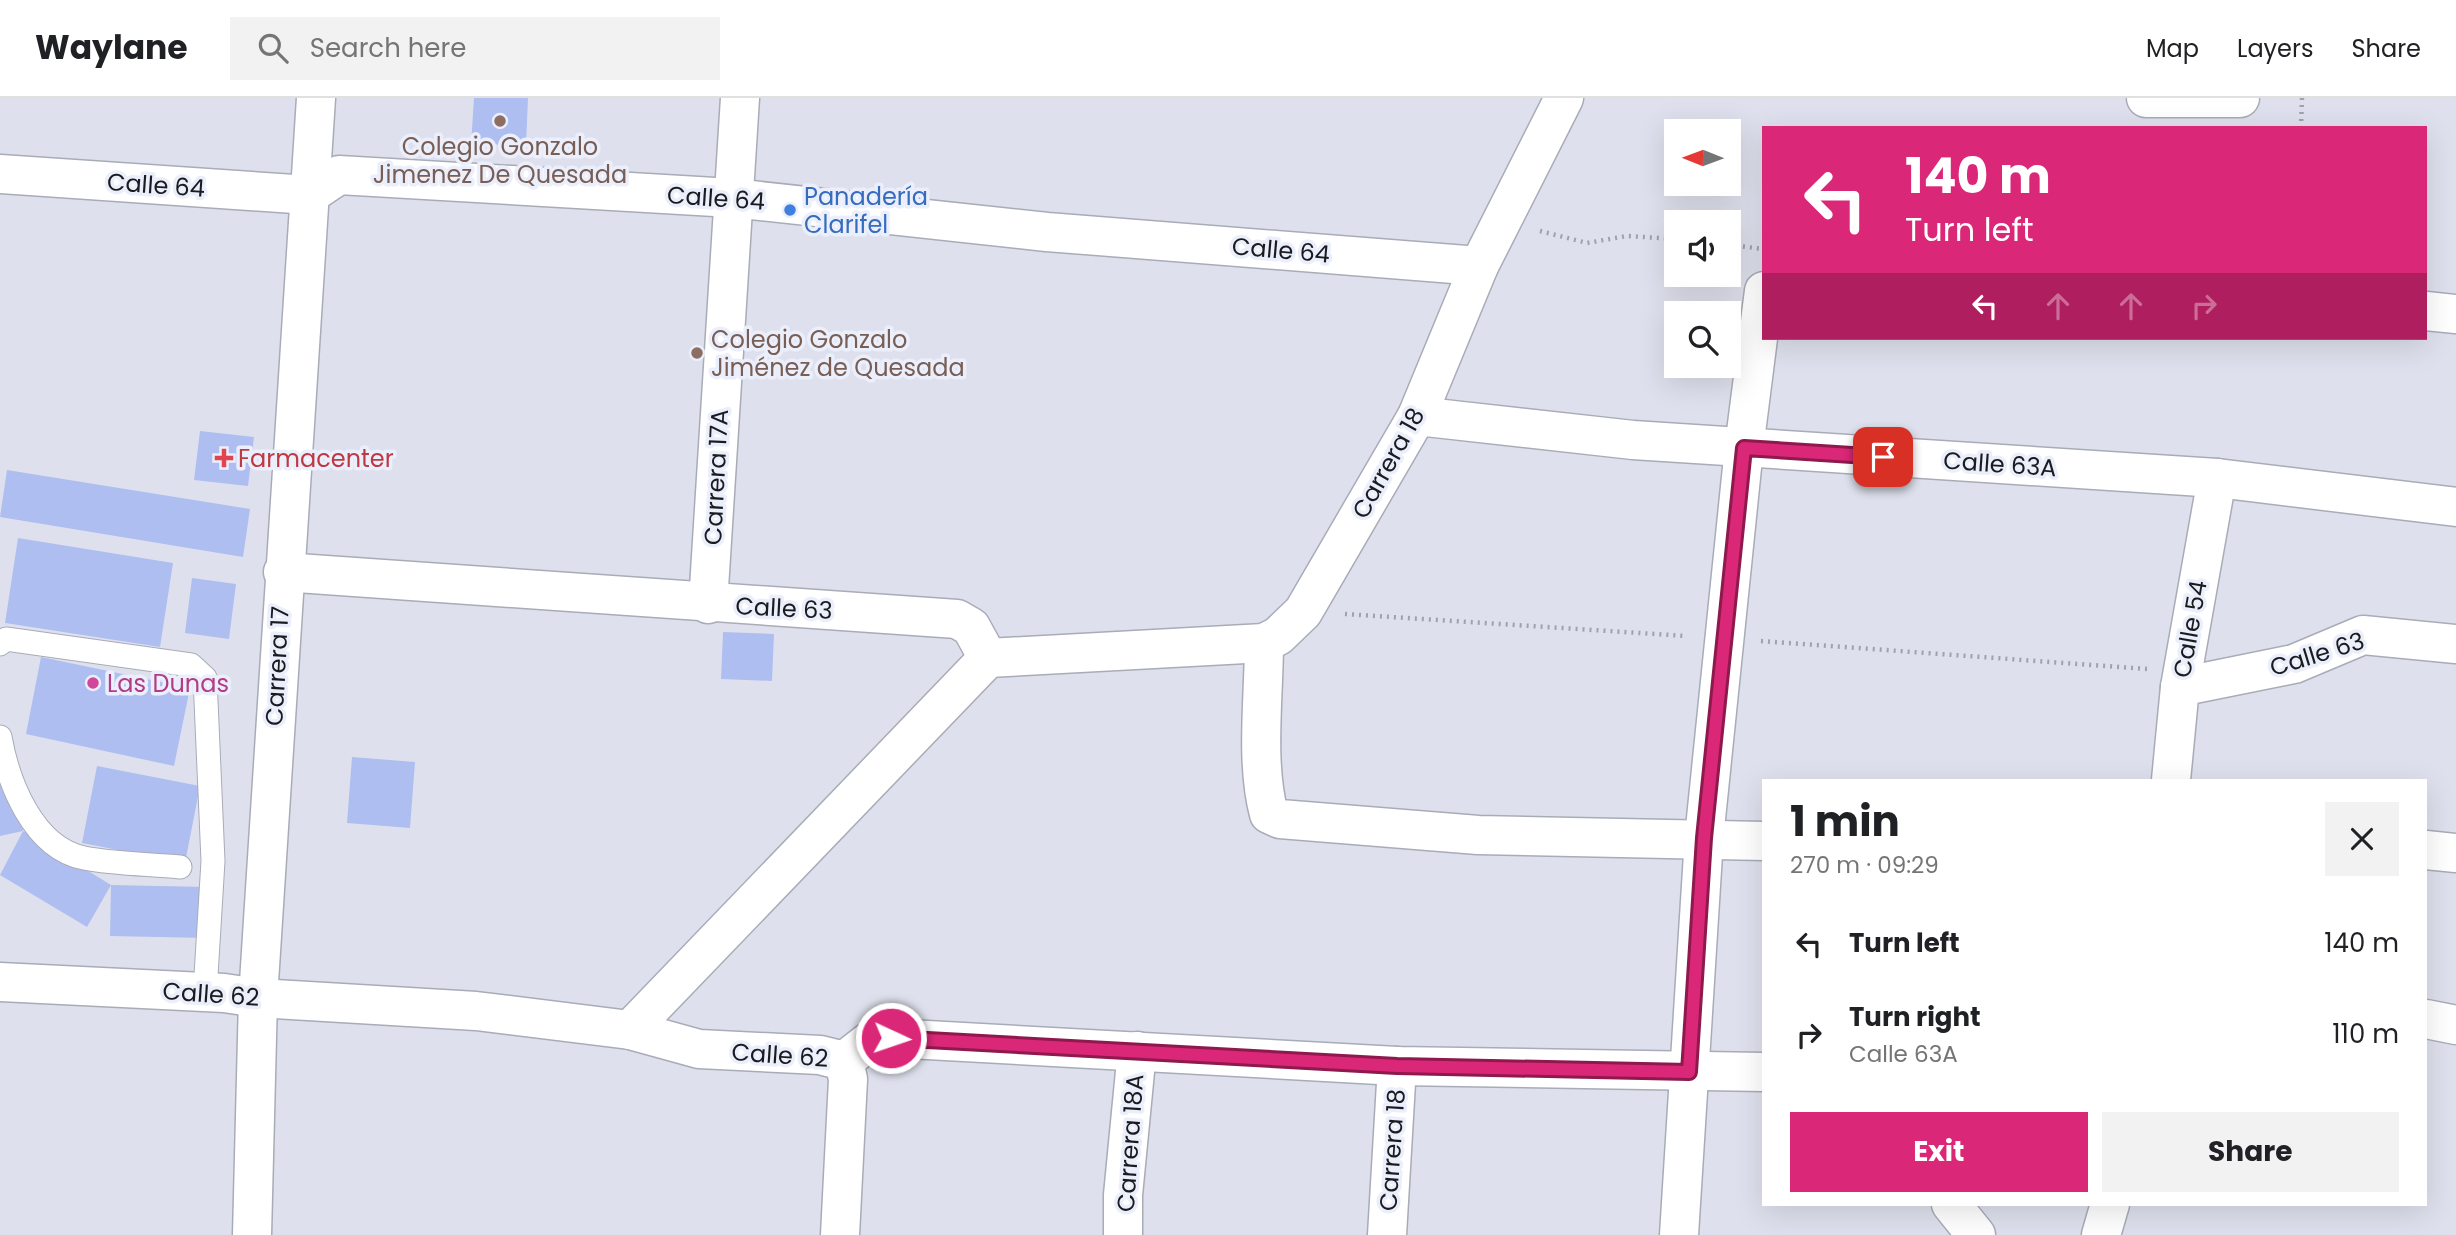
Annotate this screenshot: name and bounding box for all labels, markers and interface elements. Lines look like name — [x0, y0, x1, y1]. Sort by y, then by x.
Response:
search box — [230, 17, 720, 80]
text: Waylane — [35, 24, 188, 71]
icon: search — [254, 29, 292, 67]
text: Search here — [310, 30, 466, 66]
text: Map — [2146, 32, 2199, 65]
text: Layers — [2237, 32, 2313, 65]
text: Share — [2351, 32, 2421, 65]
marker: Colegio Gonzalo Jimenez De Quesada — [492, 113, 508, 129]
north arrow — [1664, 119, 1741, 196]
map controls — [1664, 119, 1741, 378]
place label: Colegio Gonzalo Jimenez De Quesada — [373, 130, 627, 191]
text: 140 m — [1905, 142, 2051, 210]
icon: left — [1790, 154, 1881, 245]
street label: Calle 64 — [106, 165, 206, 205]
street label: Calle 64 — [666, 178, 766, 218]
place label: Panadería Clarifel — [804, 180, 928, 241]
marker: Panadería Clarifel — [782, 202, 798, 218]
text: Turn left — [1905, 207, 2034, 252]
button: sound — [1664, 210, 1741, 287]
street label: Calle 64 — [1231, 229, 1331, 271]
icon: left — [1966, 287, 2004, 325]
icon: ahead — [2039, 287, 2077, 325]
icon: ahead — [2112, 287, 2150, 325]
icon: right — [2185, 287, 2223, 325]
button: search — [1664, 301, 1741, 378]
place label: Colegio Gonzalo Jiménez de Quesada — [711, 323, 965, 384]
marker: Colegio Gonzalo Jiménez de Quesada — [689, 345, 705, 361]
street label: Carrera 18 — [1344, 402, 1432, 524]
street label: Carrera 17A — [696, 408, 736, 546]
pin — [1853, 427, 1913, 487]
icon: arrive — [1864, 438, 1902, 476]
place label: Farmacenter — [238, 442, 394, 475]
street label: Calle 63A — [1942, 444, 2058, 484]
marker: Farmacenter — [216, 450, 232, 466]
street label: Calle 54 — [2165, 578, 2215, 680]
street label: Calle 63 — [735, 589, 833, 627]
street label: Carrera 17 — [257, 605, 297, 727]
street label: Calle 63 — [2266, 624, 2368, 684]
place label: Las Dunas — [107, 667, 229, 700]
marker: Las Dunas — [85, 675, 101, 691]
text: 1 min — [1790, 792, 1900, 851]
button: close — [2325, 802, 2399, 876]
text: 270 m · 09:29 — [1790, 849, 1939, 881]
icon: left — [1790, 925, 1828, 963]
text: Turn left — [1849, 925, 1960, 961]
text: 140 m — [2324, 925, 2399, 961]
street label: Calle 62 — [162, 974, 260, 1014]
text: Turn right — [1849, 999, 1981, 1035]
position arrow — [854, 1001, 928, 1075]
icon: right — [1790, 1016, 1828, 1054]
text: 110 m — [2332, 1016, 2399, 1052]
street label: Calle 62 — [731, 1035, 829, 1075]
text: Calle 63A — [1849, 1038, 1958, 1070]
street label: Carrera 18A — [1109, 1073, 1151, 1213]
street label: Carrera 18 — [1371, 1088, 1413, 1212]
button: Exit — [1790, 1112, 2088, 1192]
button: Share — [2102, 1112, 2399, 1192]

